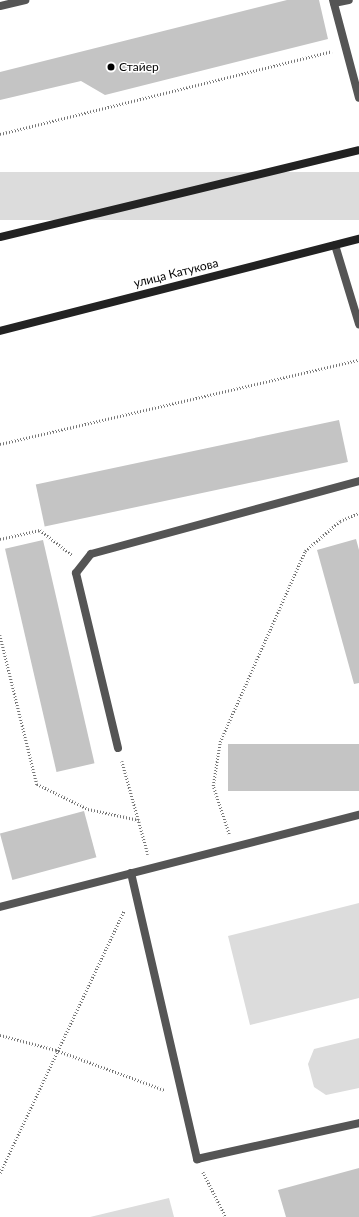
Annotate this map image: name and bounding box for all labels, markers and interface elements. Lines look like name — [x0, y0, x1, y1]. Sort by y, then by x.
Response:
place label: Стайер — [119, 60, 159, 74]
marker: Стайер — [106, 62, 116, 72]
street label: улица Катукова — [132, 256, 220, 290]

